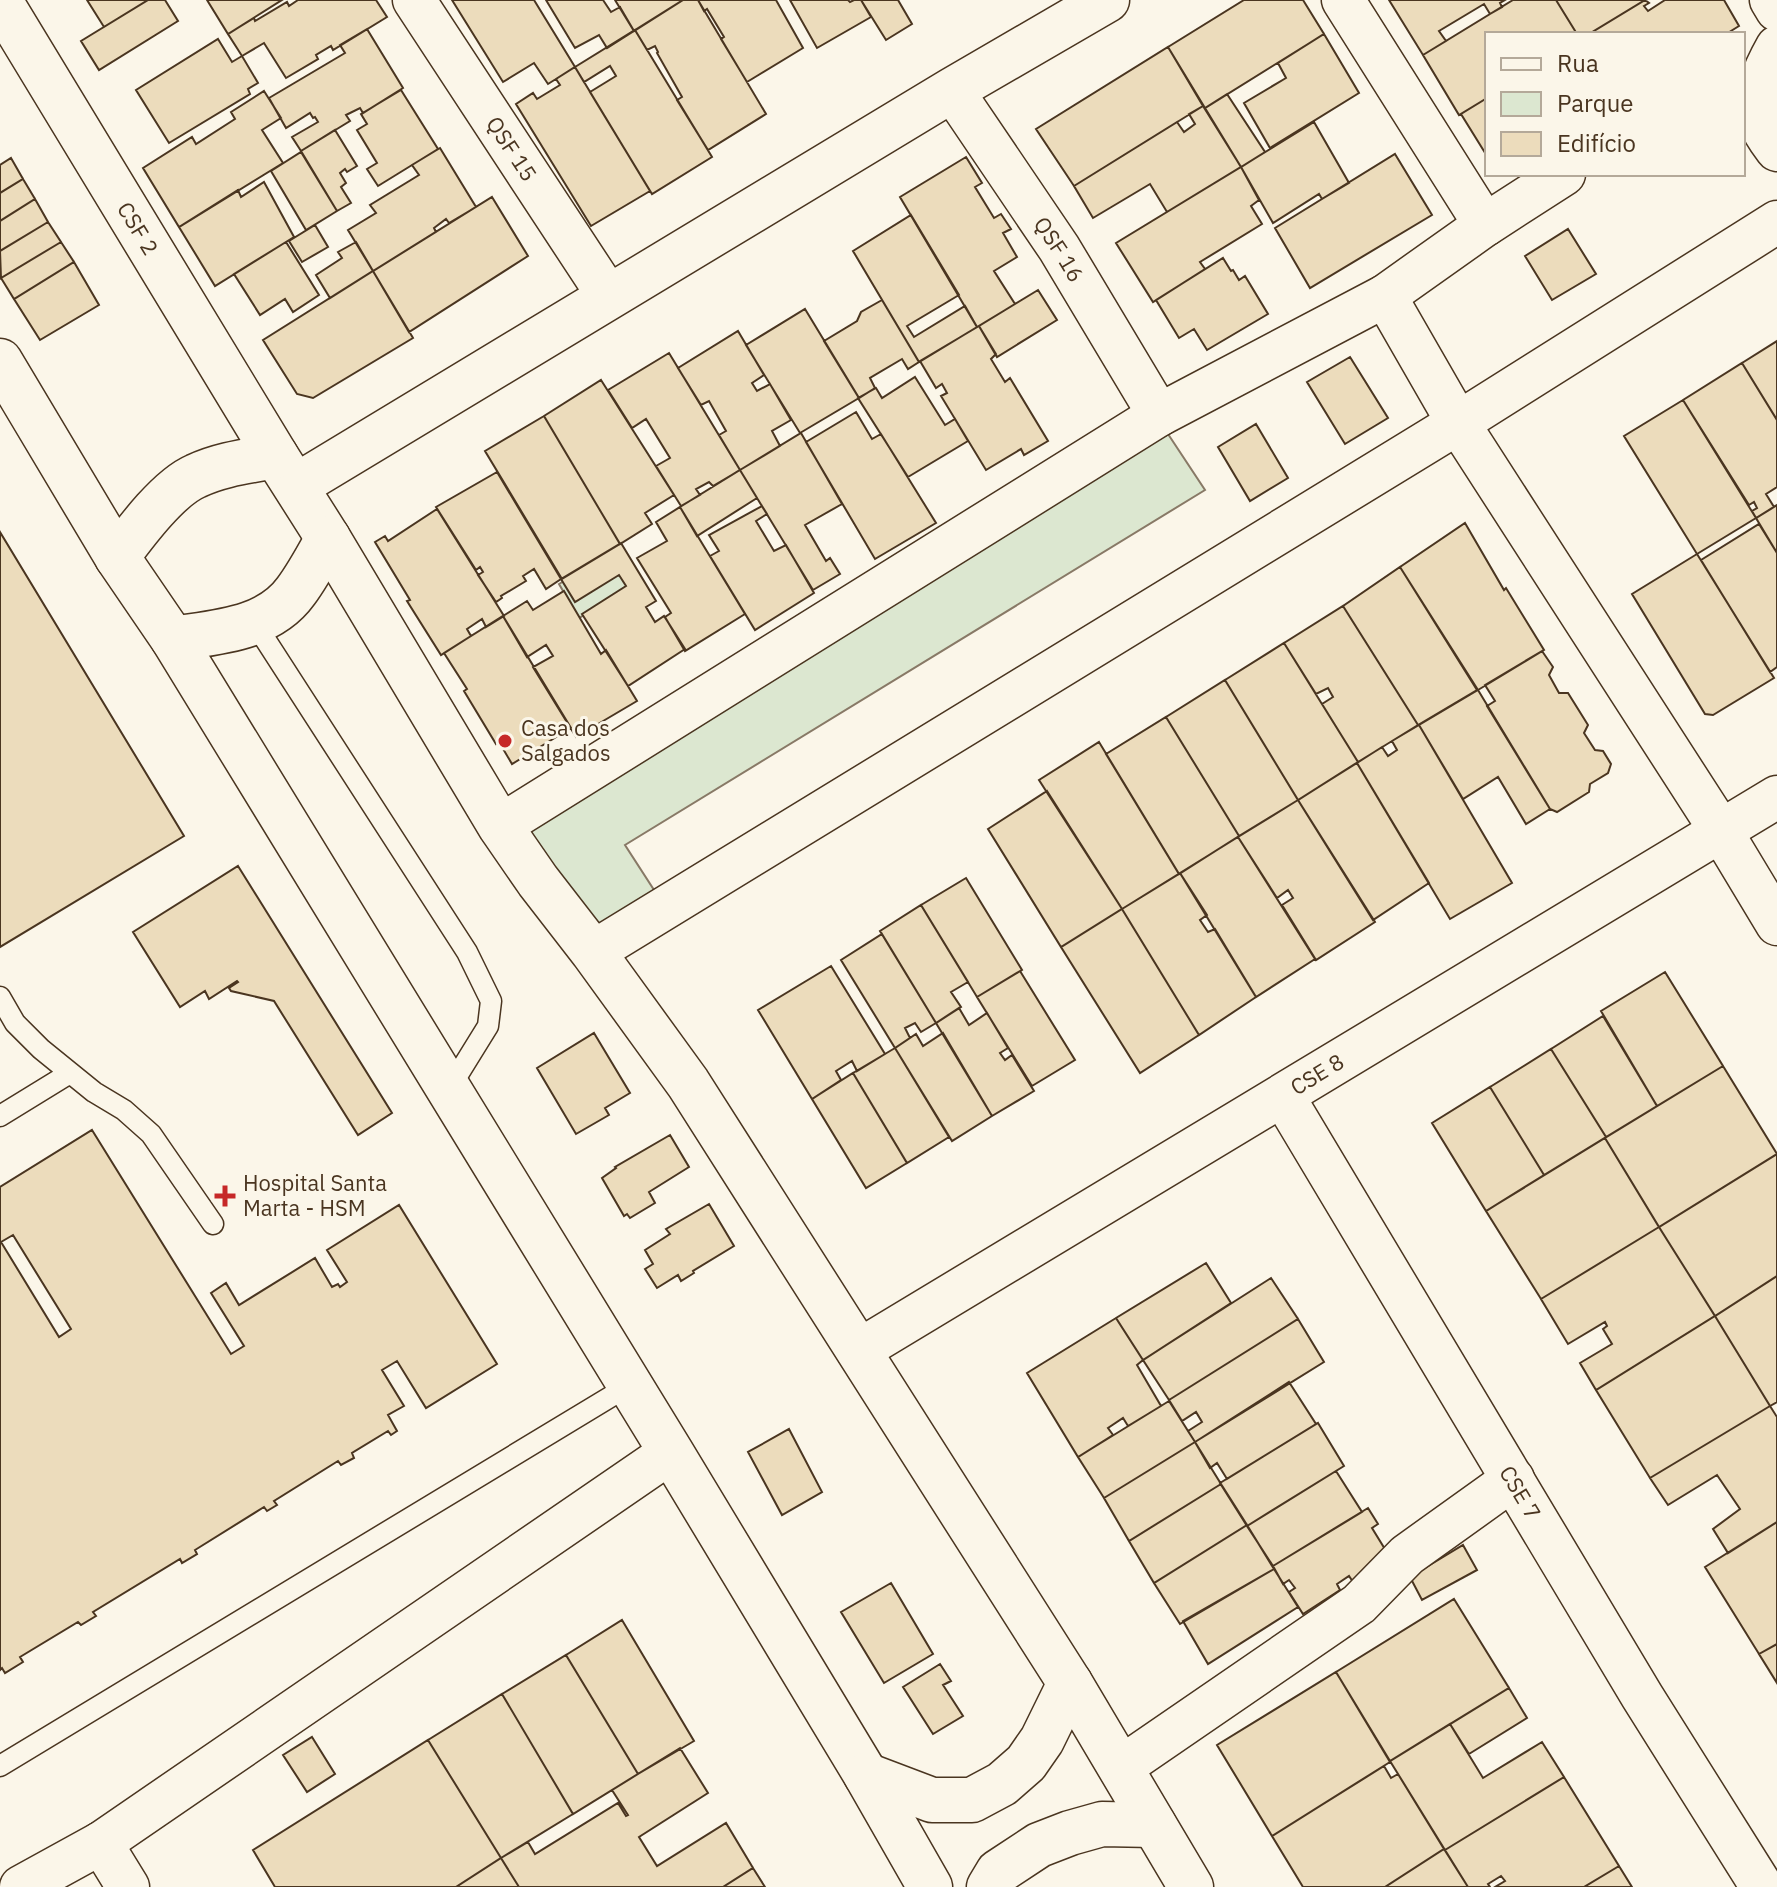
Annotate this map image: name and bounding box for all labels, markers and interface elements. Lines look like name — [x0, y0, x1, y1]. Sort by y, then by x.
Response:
legend — [1485, 32, 1745, 176]
text: Rua — [1557, 47, 1599, 79]
text: Parque — [1557, 87, 1634, 119]
street label: QSF 15 — [480, 110, 544, 187]
text: Edifício — [1557, 127, 1636, 159]
street label: CSF 2 — [111, 196, 166, 260]
street label: QSF 16 — [1028, 211, 1091, 287]
place label: Casa dos Salgados — [521, 713, 611, 767]
marker: Casa dos Salgados — [496, 732, 514, 750]
street label: CSE 8 — [1285, 1047, 1349, 1101]
place label: Hospital Santa Marta - HSM — [243, 1168, 387, 1222]
marker: Hospital Santa Marta - HSM — [214, 1185, 236, 1207]
street label: CSE 7 — [1493, 1460, 1548, 1524]

